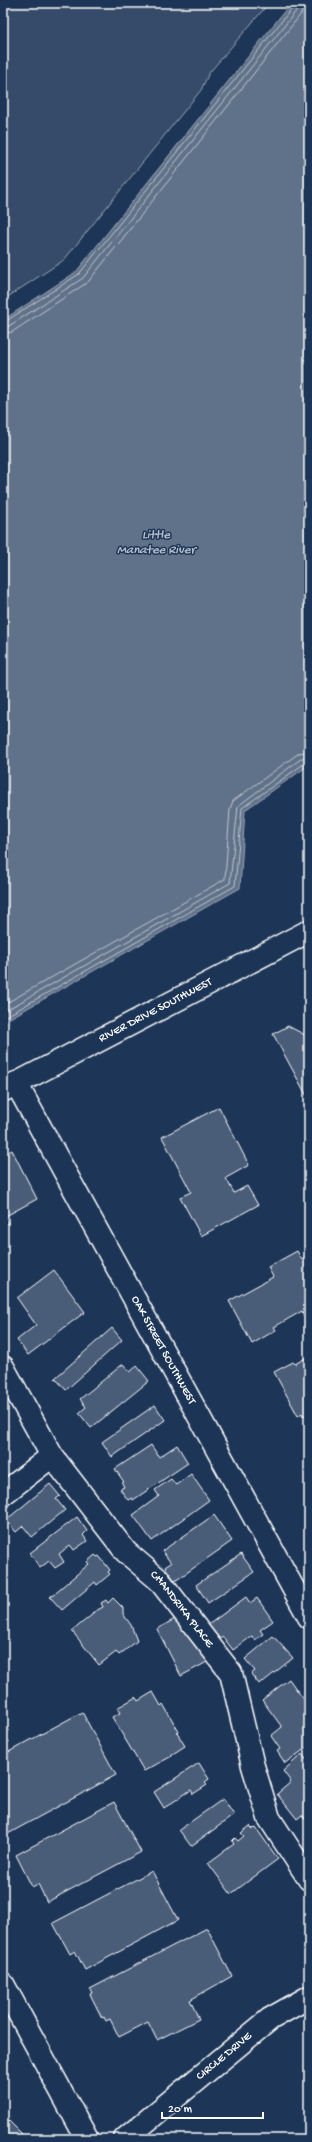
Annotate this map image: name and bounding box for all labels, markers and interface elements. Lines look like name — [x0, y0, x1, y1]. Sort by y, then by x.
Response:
water label: Little Manatee River — [117, 528, 197, 558]
street label: RIVER DRIVE SOUTHWEST — [97, 975, 216, 1046]
street label: OAK STREET SOUTHWEST — [127, 1294, 199, 1408]
street label: CHANDRIKA PLACE — [147, 1568, 216, 1651]
street label: CIRCLE DRIVE — [194, 2029, 255, 2084]
scale bar — [162, 2094, 263, 2120]
text: 20 m — [168, 2103, 193, 2117]

